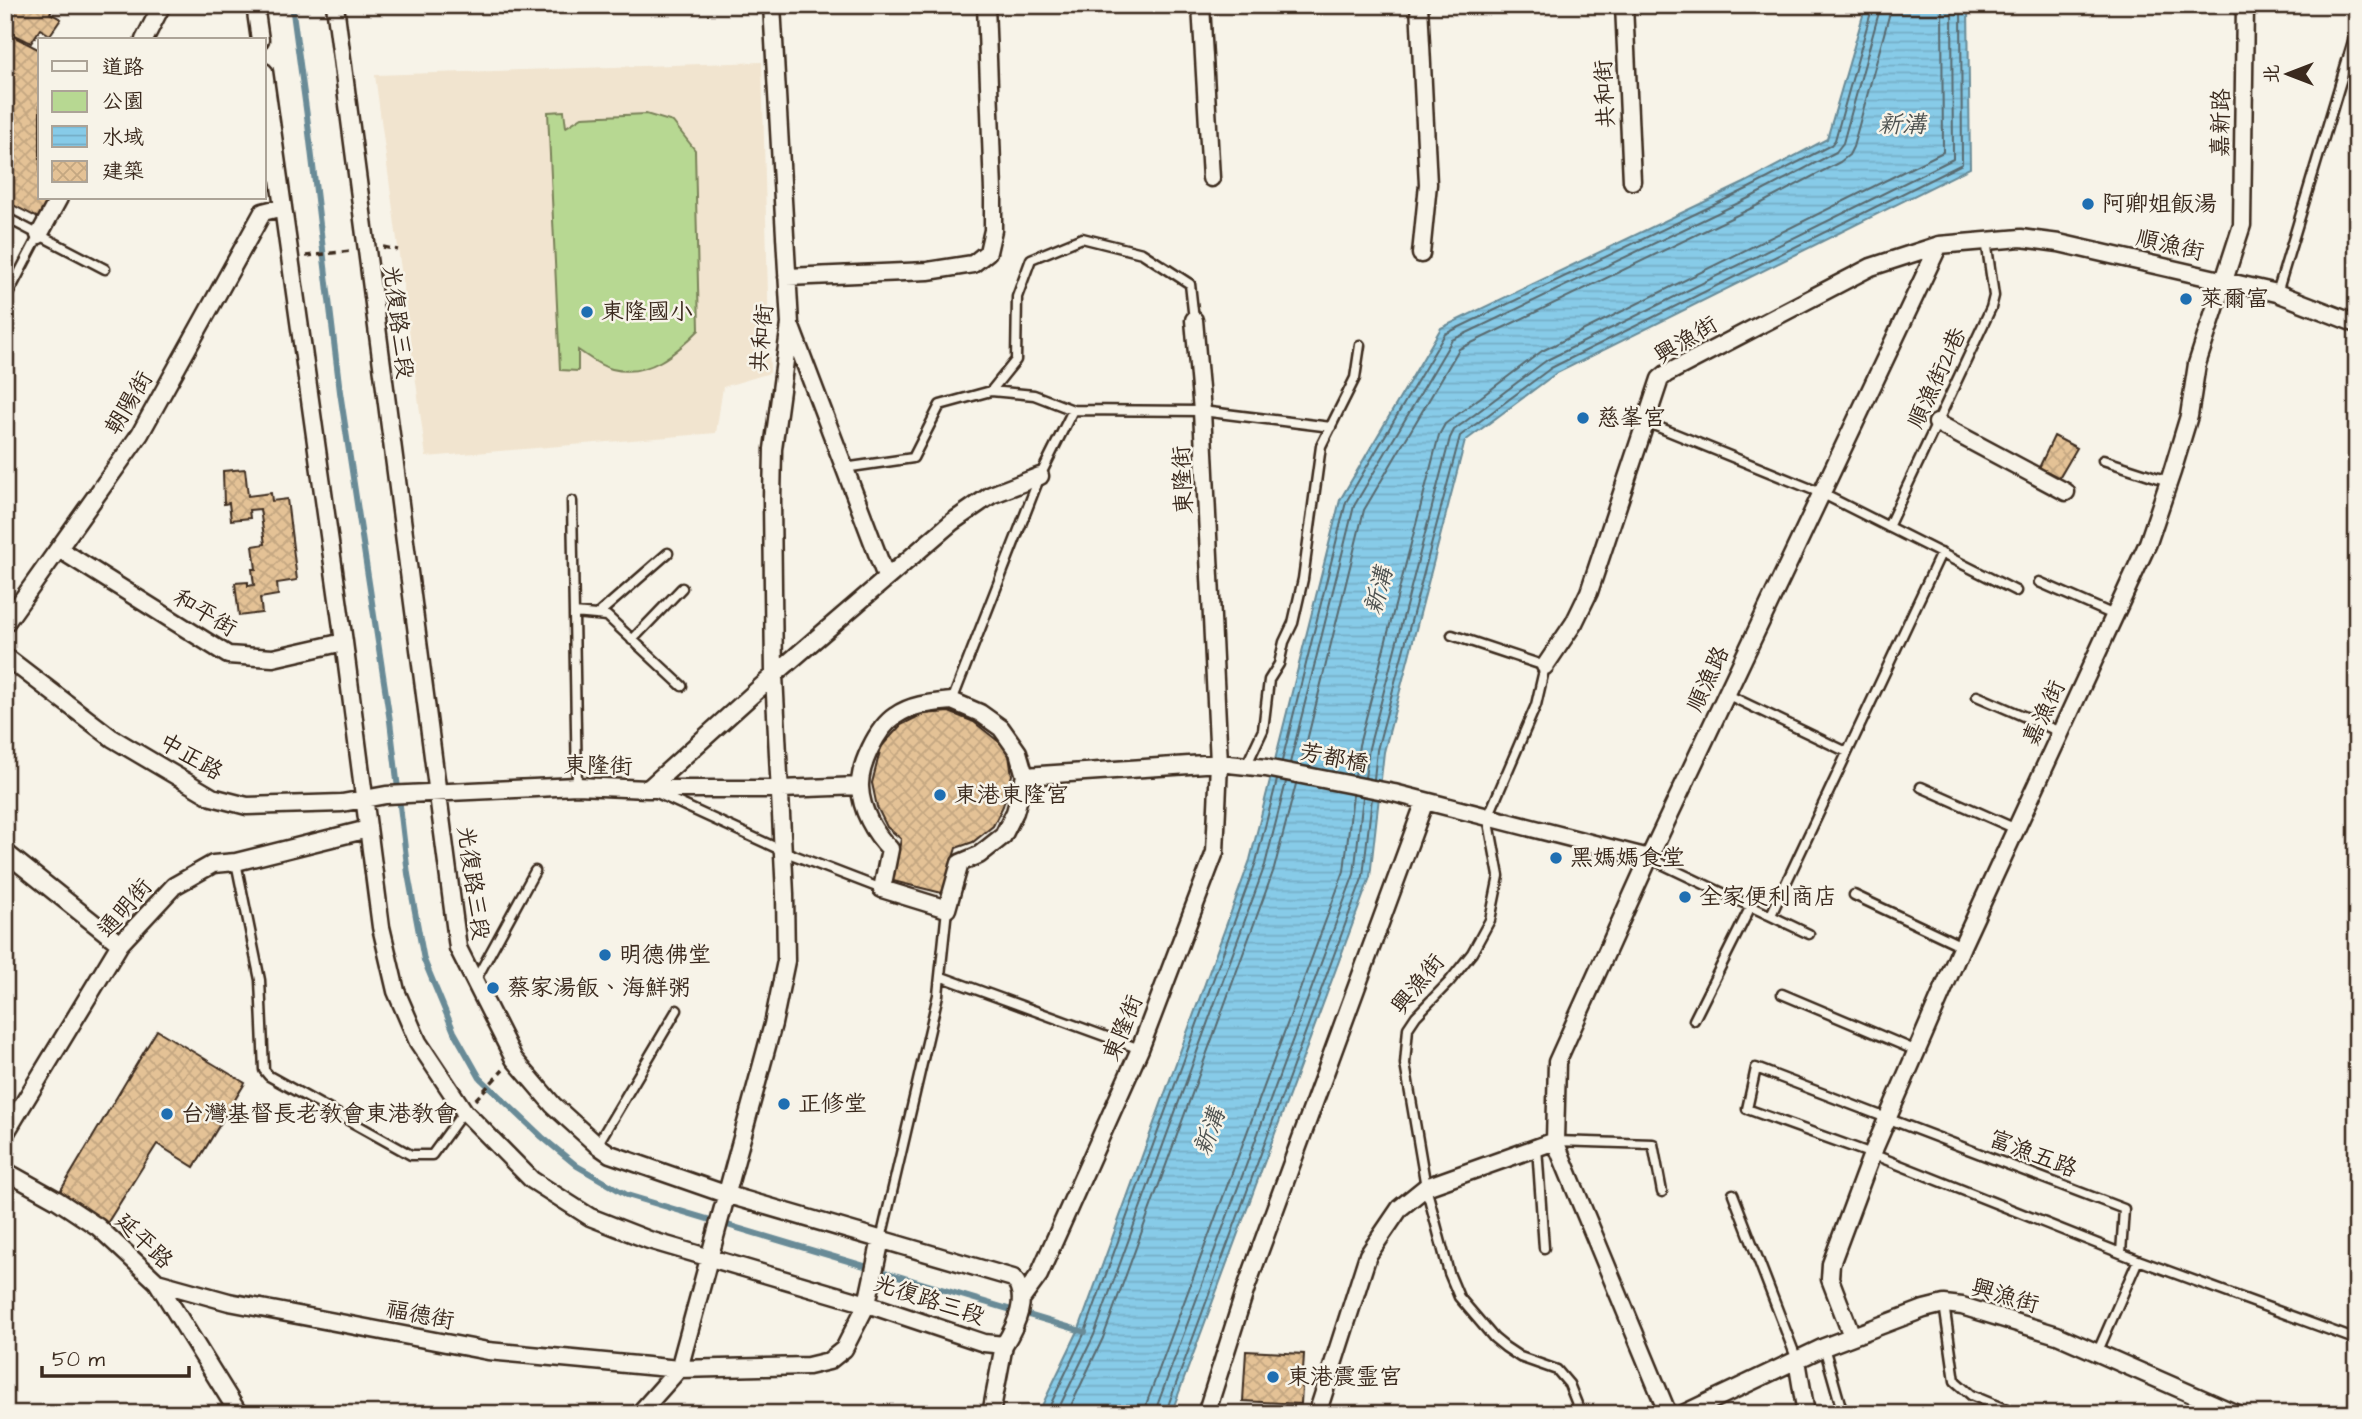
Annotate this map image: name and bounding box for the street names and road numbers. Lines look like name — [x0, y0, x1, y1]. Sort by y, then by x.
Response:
street label: 共和街 — [1587, 59, 1623, 129]
street label: 嘉新路 — [2204, 88, 2238, 158]
street label: 順漁街 — [2133, 222, 2207, 268]
street label: 光復路三段 — [375, 263, 421, 381]
street label: 共和街 — [743, 302, 781, 374]
street label: 興漁街 — [1648, 309, 1724, 371]
street label: 順漁街21巷 — [1900, 321, 1975, 434]
street label: 朝陽街 — [98, 365, 160, 441]
street label: 東隆街 — [1165, 445, 1201, 515]
street label: 和平街 — [167, 582, 243, 644]
street label: 順漁路 — [1679, 641, 1737, 717]
street label: 嘉漁街 — [2015, 675, 2073, 751]
street label: 中正路 — [153, 726, 229, 788]
street label: 芳都橋 — [1297, 736, 1371, 780]
street label: 東隆街 — [563, 749, 633, 783]
street label: 光復路三段 — [449, 824, 497, 942]
street label: 通明街 — [90, 871, 160, 945]
street label: 興漁街 — [1384, 947, 1452, 1021]
street label: 東隆街 — [1095, 990, 1151, 1066]
street label: 富漁五路 — [1984, 1123, 2082, 1185]
street label: 延平路 — [108, 1206, 180, 1276]
street label: 光復路三段 — [869, 1267, 989, 1333]
street label: 興漁街 — [1967, 1271, 2043, 1321]
street label: 福德街 — [383, 1293, 457, 1337]

